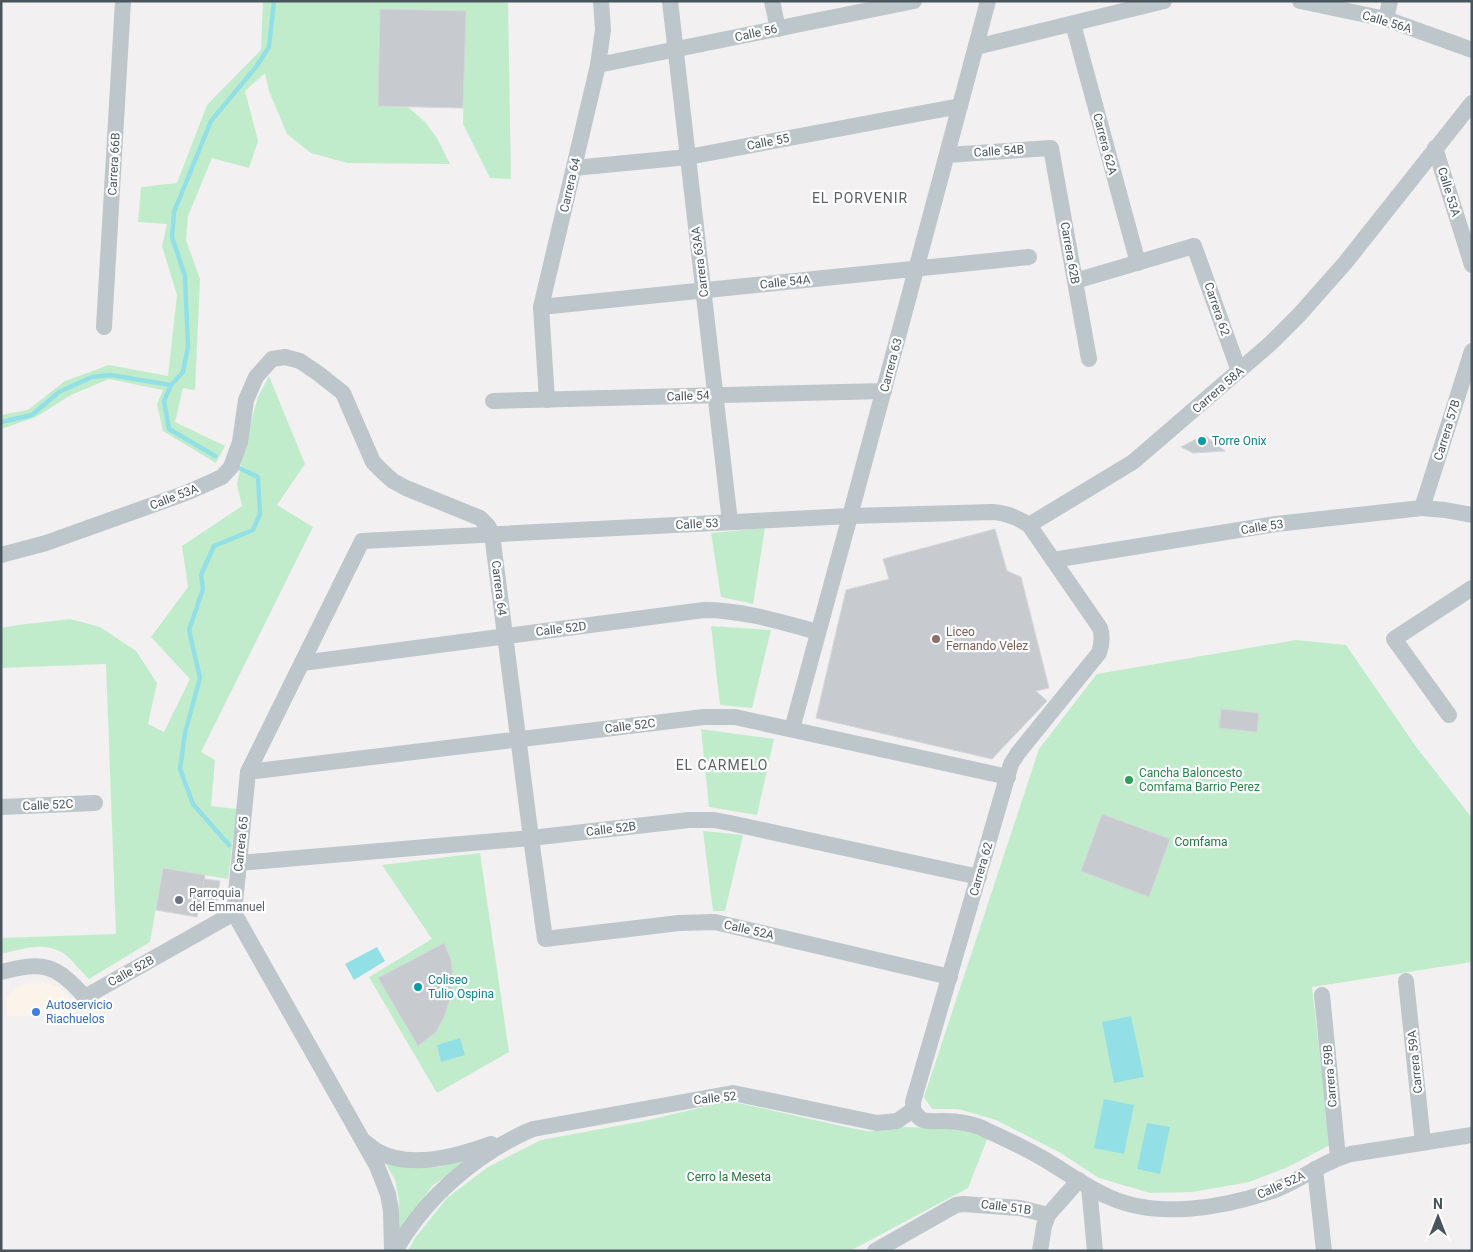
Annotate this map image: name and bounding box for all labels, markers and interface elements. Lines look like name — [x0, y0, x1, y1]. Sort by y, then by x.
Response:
street label: Calle 56A — [1361, 8, 1414, 36]
street label: Calle 56 — [734, 22, 779, 44]
street label: Carrera 62A — [1090, 112, 1120, 177]
street label: Calle 55 — [746, 131, 791, 153]
street label: Carrera 66B — [105, 132, 123, 196]
street label: Calle 54B — [973, 142, 1025, 160]
street label: Carrera 64 — [557, 156, 583, 214]
street label: Calle 53A — [1435, 166, 1463, 219]
district label: EL PORVENIR — [812, 190, 908, 206]
street label: Carrera 62B — [1058, 221, 1082, 285]
street label: Carrera 63AA — [689, 226, 711, 298]
street label: Calle 54A — [759, 272, 811, 292]
street label: Carrera 62 — [1201, 280, 1233, 338]
street label: Carrera 63 — [877, 336, 905, 394]
street label: Carrera 58A — [1189, 364, 1247, 416]
street label: Calle 54 — [666, 388, 710, 404]
street label: Carrera 57B — [1431, 398, 1463, 462]
place label: Torre Onix — [1212, 434, 1267, 448]
marker: Torre Onix — [1196, 435, 1208, 447]
street label: Calle 53A — [148, 481, 200, 513]
street label: Calle 53 — [675, 516, 719, 532]
street label: Calle 53 — [1240, 517, 1284, 537]
street label: Carrera 64 — [489, 560, 509, 617]
street label: Calle 52D — [535, 619, 587, 639]
place label: Liceo Fernando Velez — [946, 625, 1028, 653]
marker: Liceo Fernando Velez — [930, 633, 942, 645]
street label: Calle 52C — [604, 716, 656, 736]
district label: EL CARMELO — [676, 757, 768, 773]
place label: Cancha Baloncesto Comfama Barrio Perez — [1139, 766, 1260, 794]
marker: Cancha Baloncesto Comfama Barrio Perez — [1123, 774, 1135, 786]
street label: Calle 52C — [22, 797, 74, 813]
street label: Carrera 65 — [231, 815, 251, 872]
street label: Calle 52B — [585, 819, 637, 839]
park label: Comfama — [1175, 835, 1227, 849]
street label: Carrera 62 — [967, 840, 995, 898]
place label: Parroquia del Emmanuel — [189, 886, 265, 914]
marker: Parroquia del Emmanuel — [173, 894, 185, 906]
street label: Calle 52A — [723, 917, 775, 943]
street label: Calle 52B — [106, 953, 156, 989]
place label: Coliseo Tulio Ospina — [428, 973, 494, 1001]
marker: Coliseo Tulio Ospina — [412, 981, 424, 993]
place label: Autoservicio Riachuelos — [46, 998, 113, 1026]
marker: Autoservicio Riachuelos — [30, 1006, 42, 1018]
street label: Carrera 59A — [1405, 1030, 1425, 1094]
street label: Carrera 59B — [1320, 1044, 1340, 1108]
street label: Calle 52 — [693, 1089, 737, 1107]
street label: Calle 52A — [1255, 1168, 1307, 1202]
park label: Cerro la Meseta — [687, 1170, 771, 1184]
north arrow — [1413, 1192, 1463, 1242]
text: N — [1433, 1196, 1443, 1212]
street label: Calle 51B — [980, 1197, 1032, 1217]

